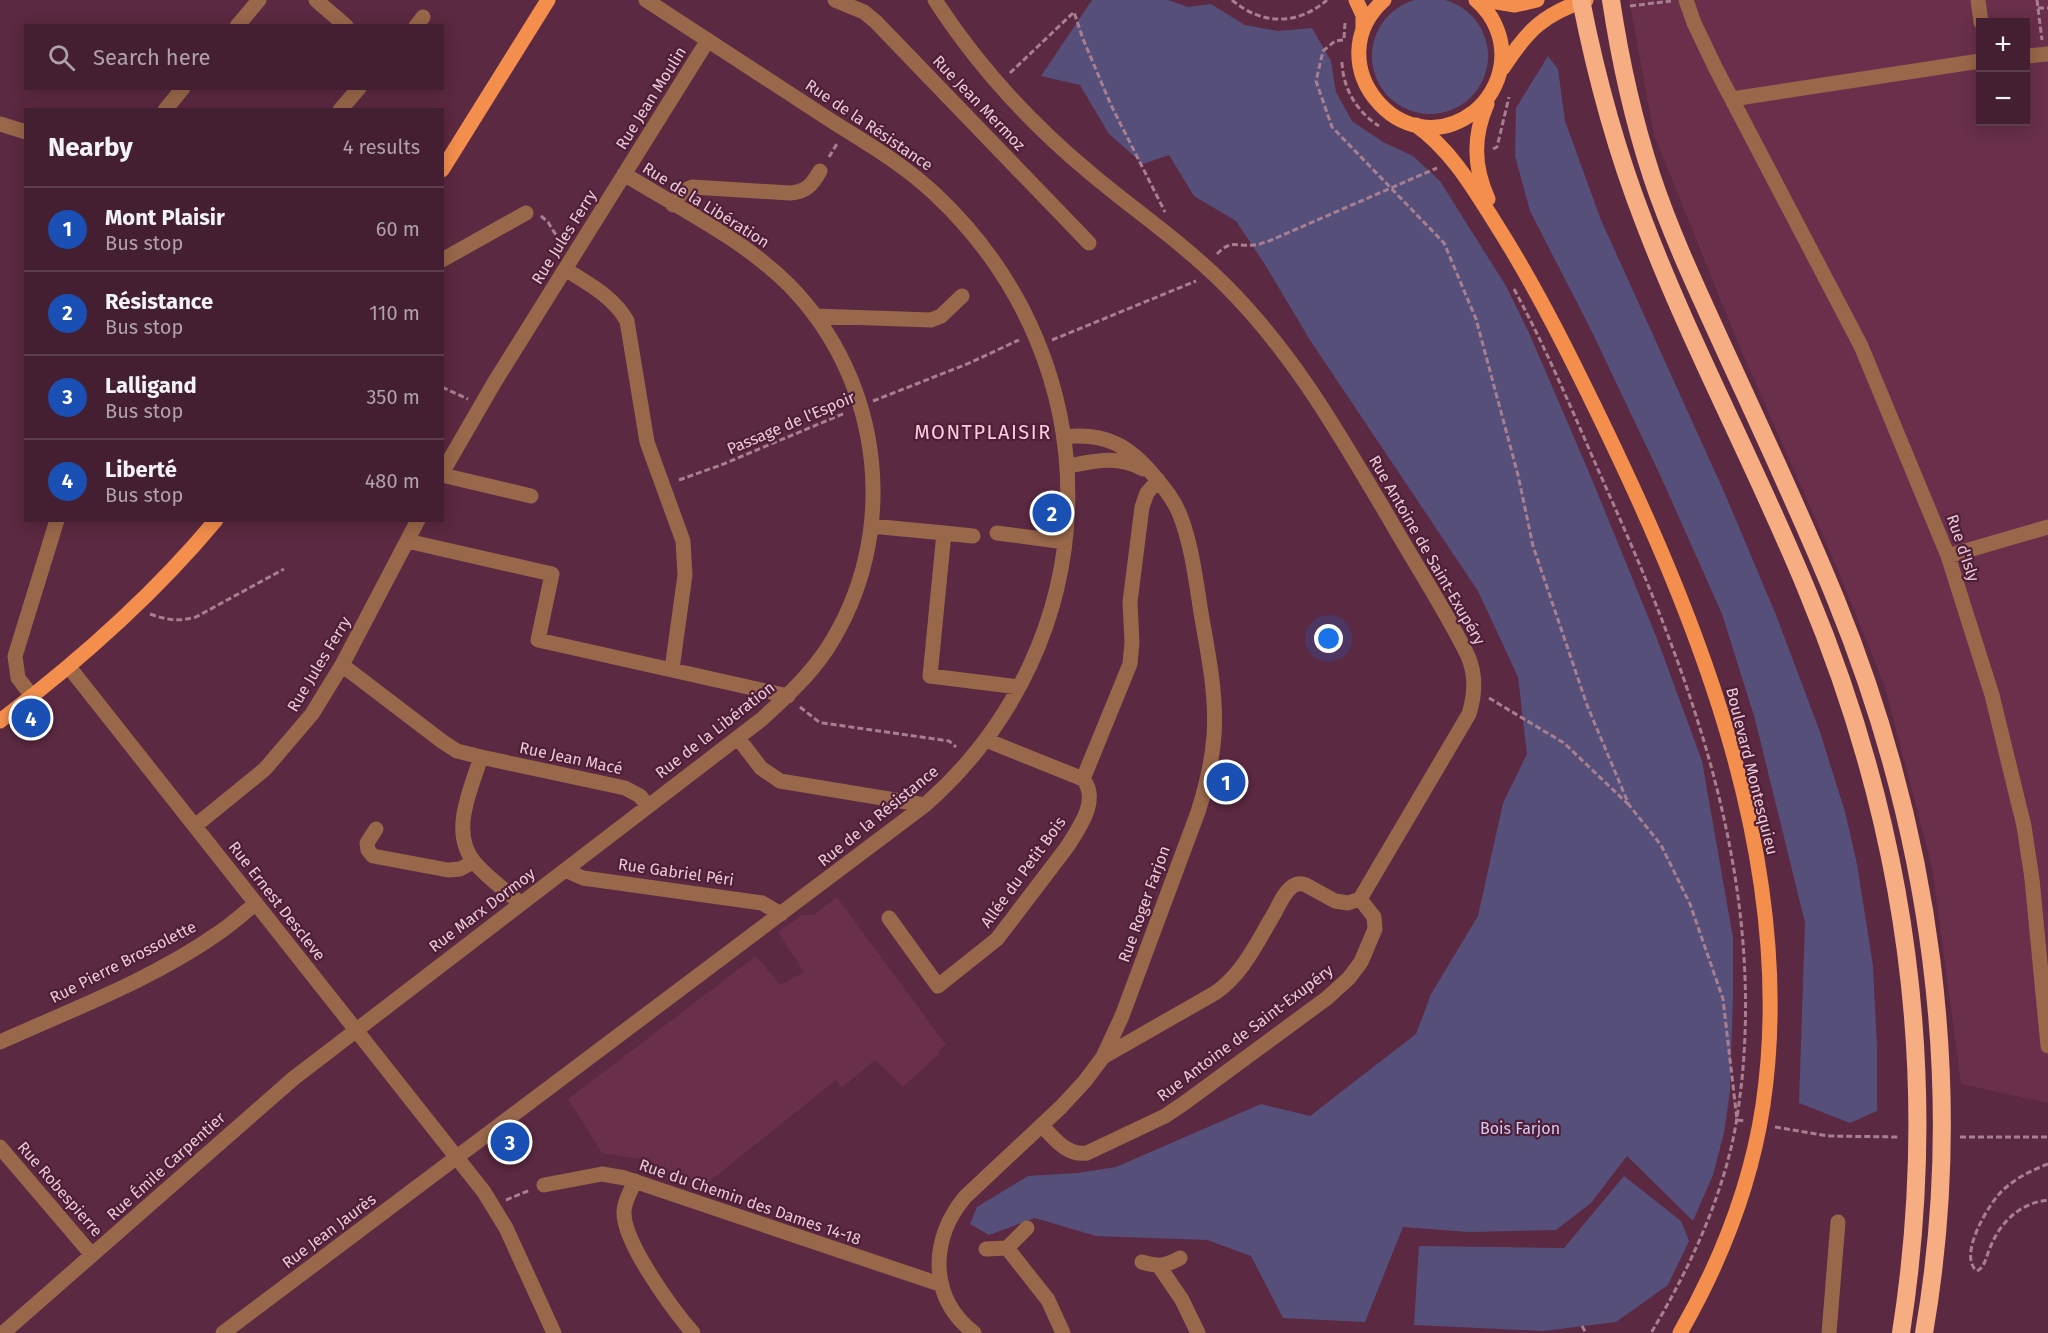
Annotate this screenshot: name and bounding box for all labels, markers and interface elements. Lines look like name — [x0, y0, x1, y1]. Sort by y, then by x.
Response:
map controls — [1976, 18, 2030, 126]
button: + — [1976, 18, 2030, 72]
search box — [24, 24, 444, 90]
icon: search — [45, 41, 78, 74]
street label: Rue Jean Moulin — [612, 43, 690, 153]
text: Search here — [93, 44, 211, 71]
street label: Rue Jean Mermoz — [929, 51, 1029, 155]
button: − — [1976, 72, 2030, 126]
street label: Rue de la Résistance — [802, 75, 936, 175]
text: Nearby — [48, 132, 133, 163]
text: 4 results — [343, 135, 420, 159]
street label: Rue de la Libération — [639, 158, 773, 252]
street label: Rue Jules Ferry — [527, 186, 601, 288]
text: Mont Plaisir — [105, 204, 225, 231]
text: 1 — [63, 217, 72, 241]
text: 60 m — [376, 217, 420, 241]
text: Bus stop — [105, 231, 183, 255]
text: Résistance — [105, 288, 213, 315]
text: 2 — [62, 301, 73, 325]
text: 110 m — [369, 301, 420, 325]
text: Bus stop — [105, 315, 183, 339]
text: Lalligand — [105, 372, 197, 399]
text: 3 — [62, 385, 73, 409]
text: 350 m — [366, 385, 420, 409]
street label: Passage de l'Espoir — [724, 387, 859, 459]
text: Bus stop — [105, 399, 183, 423]
district label: MONTPLAISIR — [914, 420, 1052, 444]
street label: Rue Antoine de Saint-Exupéry — [1365, 452, 1489, 648]
text: Liberté — [105, 456, 177, 483]
text: 4 — [62, 469, 73, 493]
text: 480 m — [365, 469, 420, 493]
text: Bus stop — [105, 483, 183, 507]
pin: 2 — [1032, 490, 1072, 536]
street label: Rue d'Isly — [1943, 512, 1983, 584]
street label: Rue Jules Ferry — [283, 613, 355, 715]
your location — [1314, 624, 1343, 653]
street label: Rue de la Libération — [652, 678, 778, 782]
street label: Boulevard Montesquieu — [1722, 685, 1782, 857]
pin: 4 — [12, 696, 51, 740]
street label: Rue Jean Macé — [518, 738, 624, 778]
pin: 1 — [1206, 760, 1246, 804]
street label: Rue de la Résistance — [814, 762, 942, 870]
street label: Allée du Petit Bois — [976, 813, 1070, 931]
street label: Rue Ernest Descleve — [225, 838, 329, 964]
street label: Rue Roger Farjon — [1114, 843, 1174, 965]
street label: Rue Gabriel Péri — [617, 854, 735, 890]
street label: Rue Marx Dormoy — [425, 864, 539, 956]
street label: Rue Pierre Brossolette — [47, 917, 199, 1007]
street label: Rue Antoine de Saint-Exupéry — [1153, 961, 1337, 1105]
street label: Rue Émile Carpentier — [102, 1107, 230, 1224]
park label: Bois Farjon — [1480, 1119, 1560, 1138]
pin: 3 — [490, 1120, 530, 1164]
street label: Rue Robespierre — [14, 1138, 106, 1240]
street label: Rue du Chemin des Dames 14-18 — [637, 1155, 864, 1249]
street label: Rue Jean Jaurès — [278, 1190, 380, 1272]

